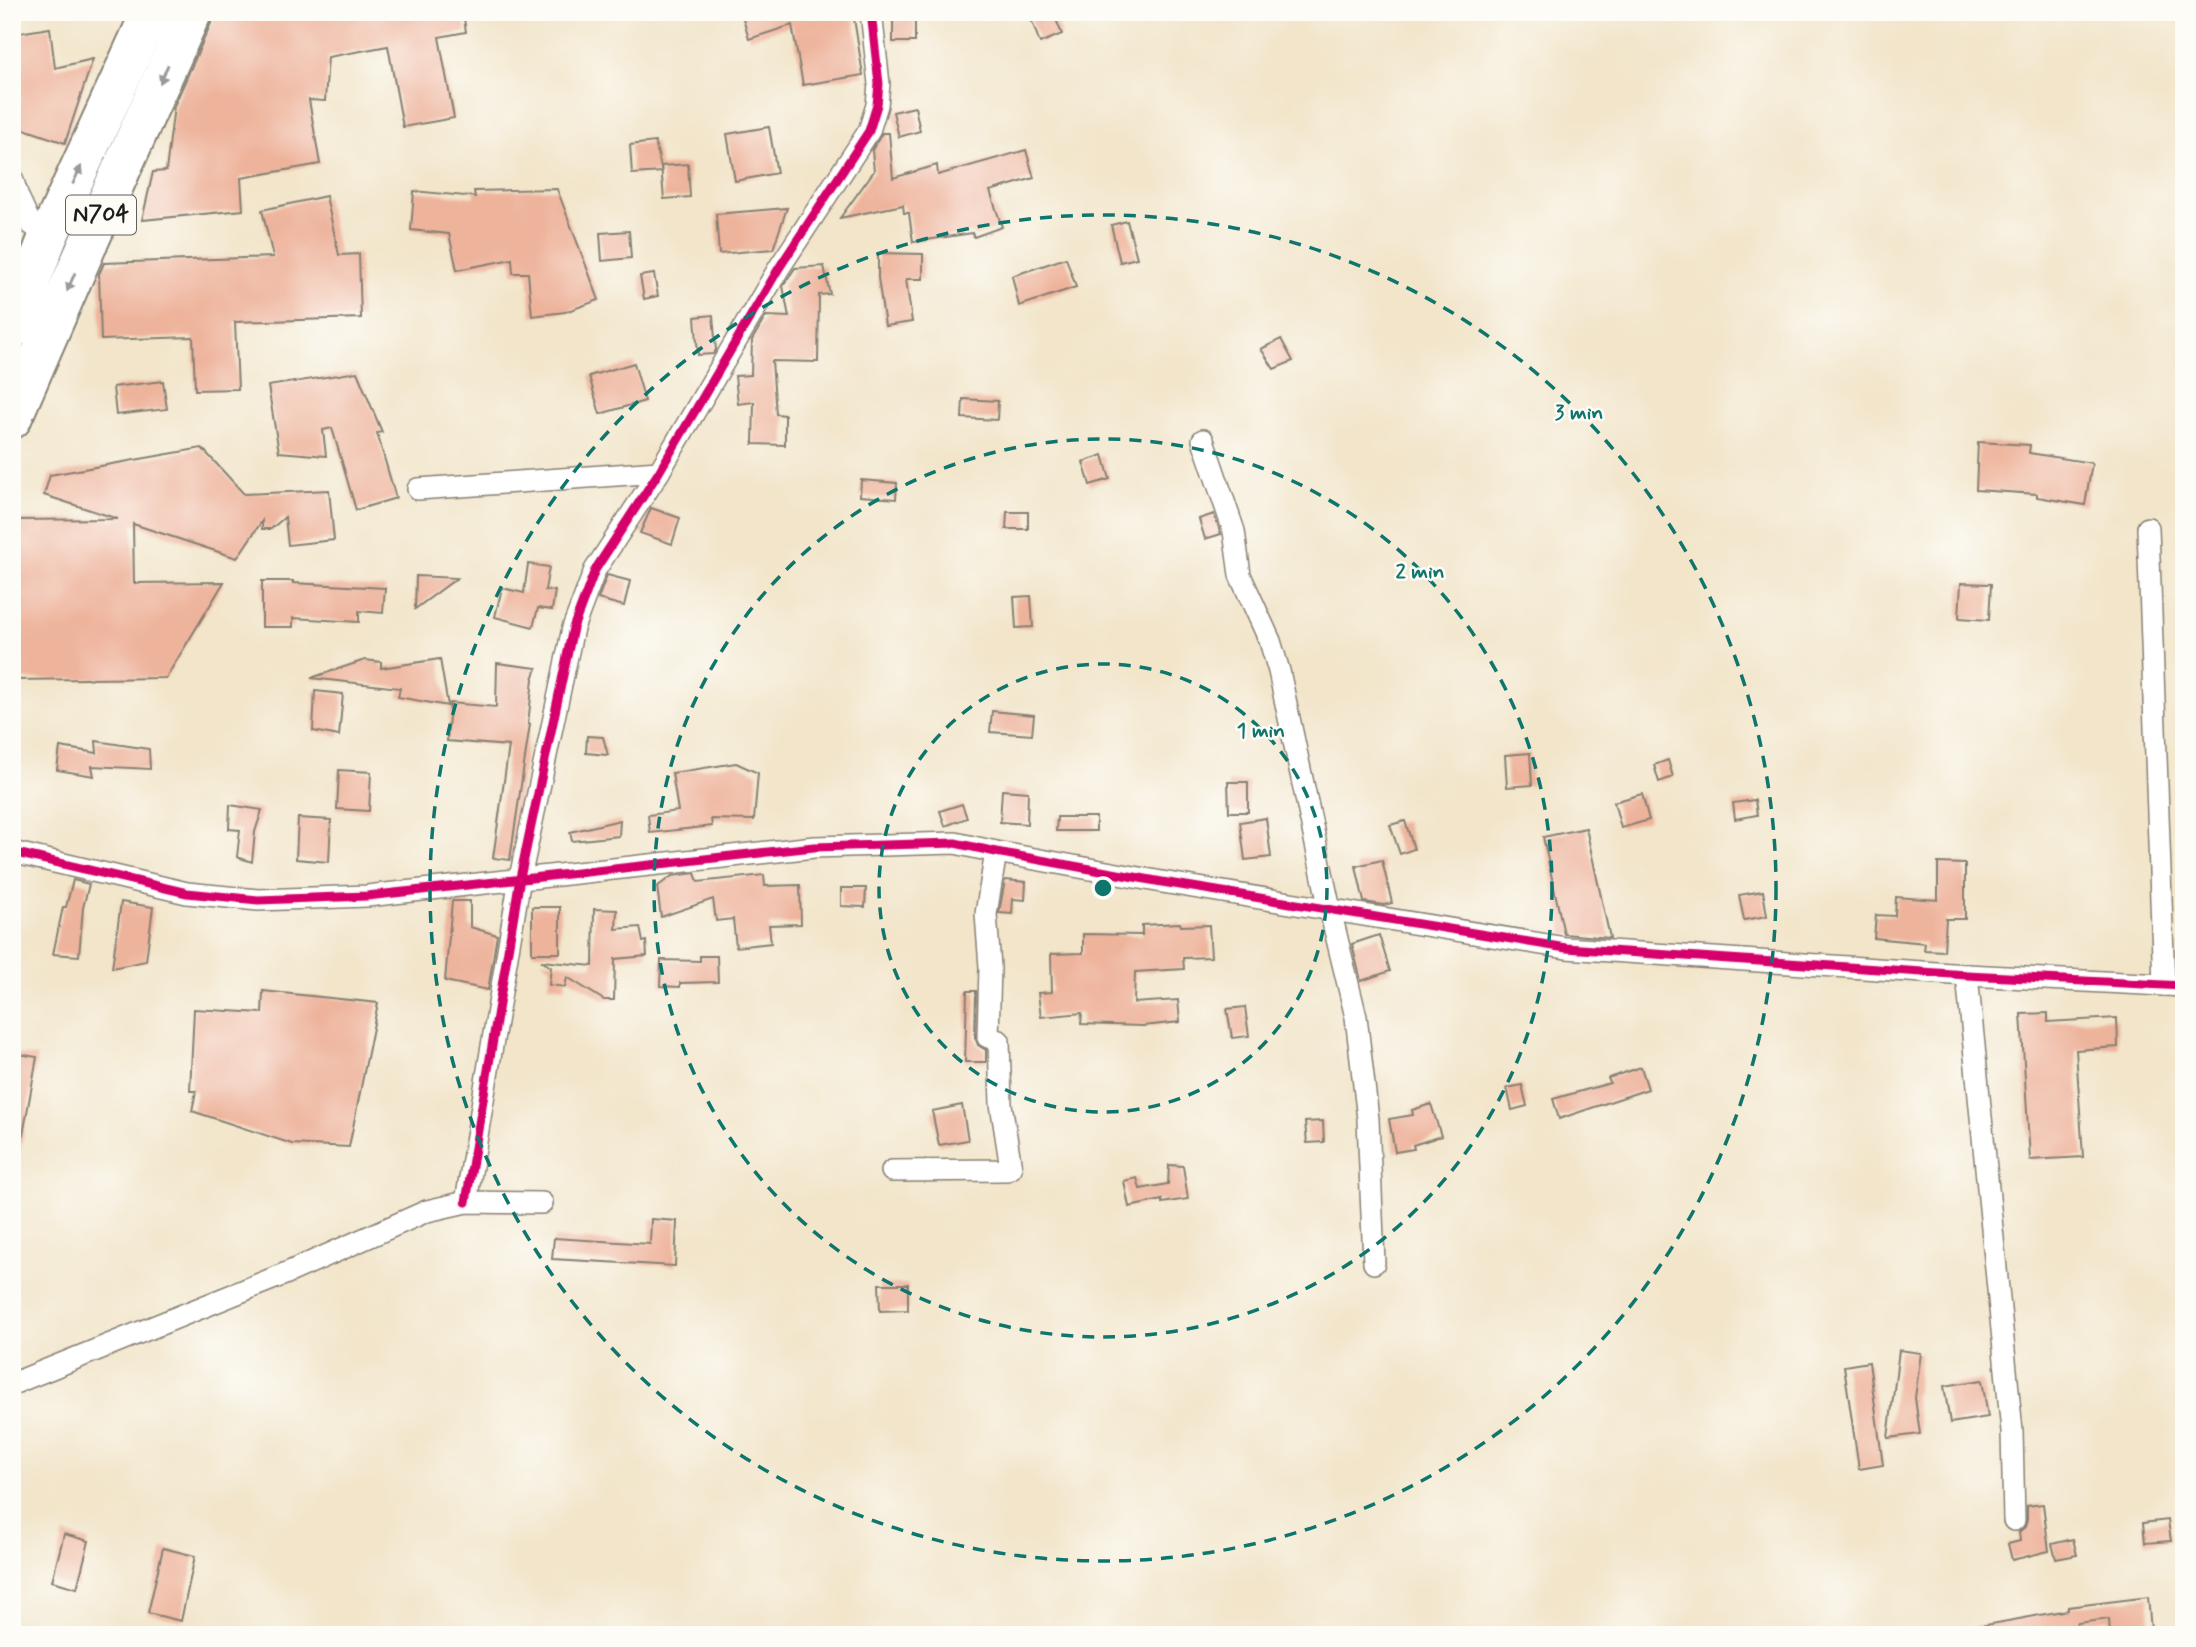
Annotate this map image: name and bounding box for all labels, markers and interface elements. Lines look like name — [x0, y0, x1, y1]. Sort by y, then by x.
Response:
one-way arrow — [158, 64, 169, 85]
one-way arrow — [71, 165, 82, 185]
road number: N704 — [66, 196, 136, 234]
one-way arrow — [65, 272, 77, 292]
text: 3 min — [1555, 399, 1603, 427]
text: 2 min — [1395, 558, 1445, 586]
text: 1 min — [1237, 717, 1285, 745]
centre of rings — [1091, 876, 1115, 900]

